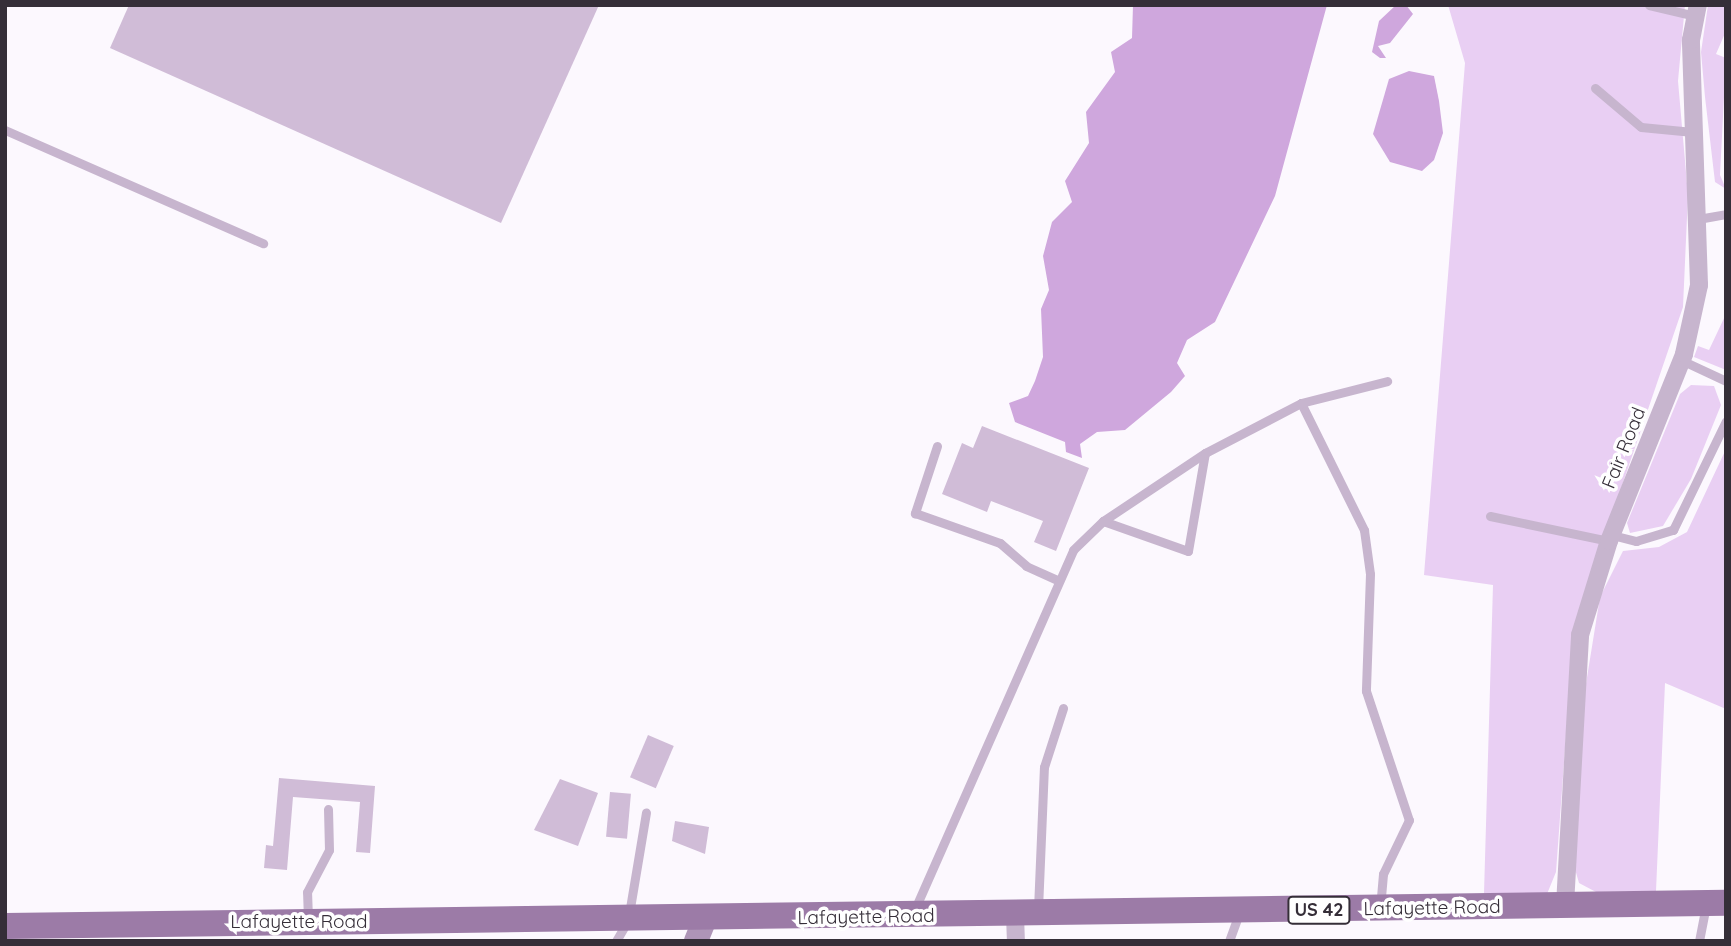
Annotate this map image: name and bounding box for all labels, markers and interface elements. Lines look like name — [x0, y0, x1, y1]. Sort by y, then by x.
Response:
street label: Fair Road — [1597, 404, 1651, 492]
street label: Lafayette Road — [1363, 895, 1501, 921]
road number: US 42 — [1286, 896, 1352, 925]
street label: Lafayette Road — [797, 904, 935, 930]
street label: Lafayette Road — [230, 911, 368, 933]

